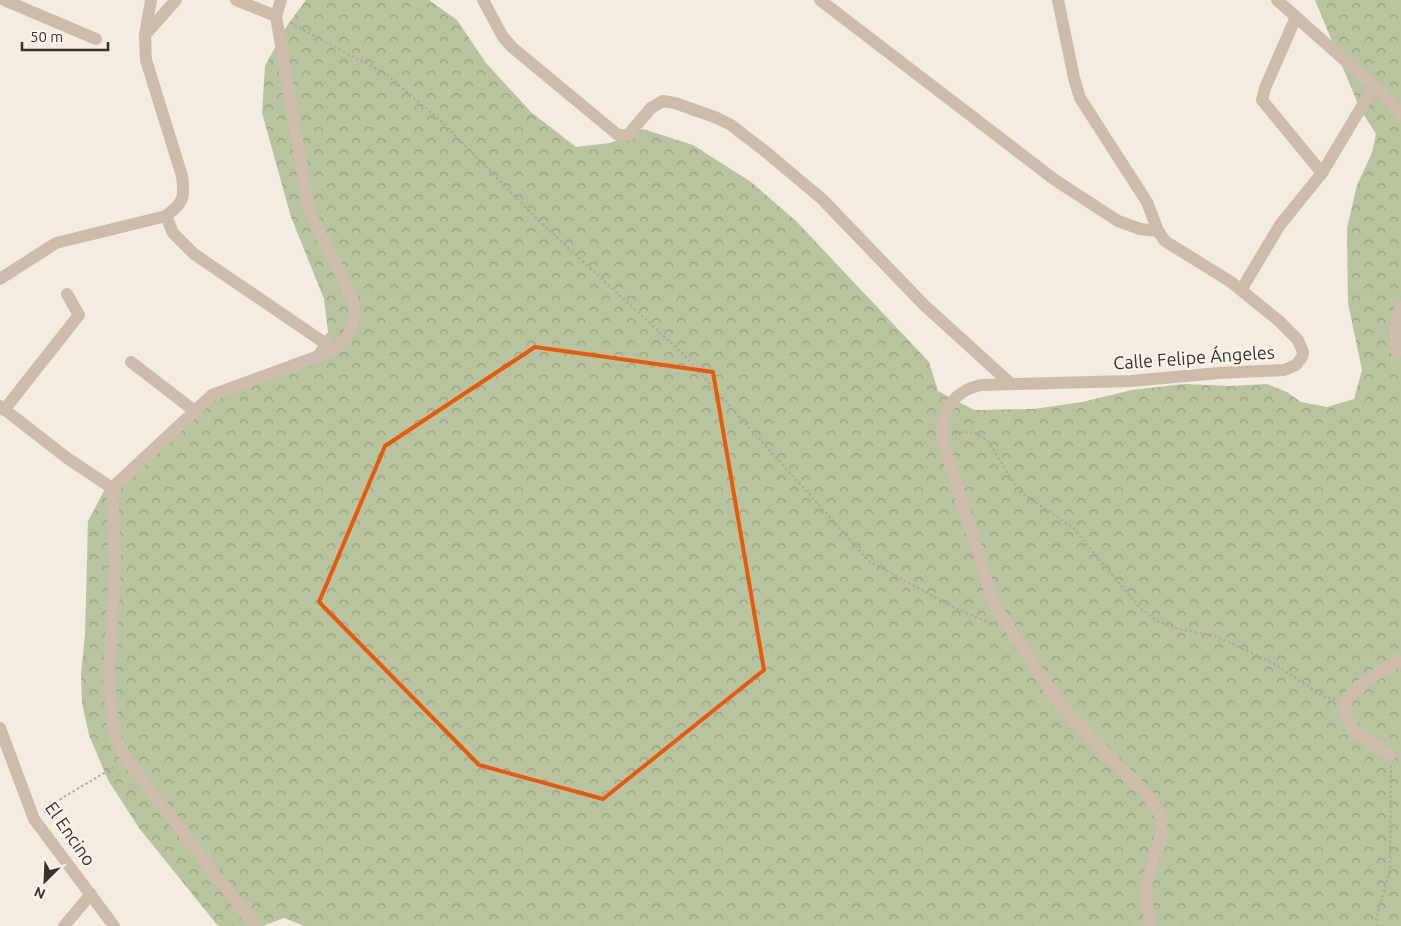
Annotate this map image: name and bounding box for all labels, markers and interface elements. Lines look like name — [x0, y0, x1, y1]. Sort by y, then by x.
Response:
scale bar — [22, 20, 109, 52]
text: 50 m — [30, 28, 63, 45]
street label: Calle Felipe Ángeles — [1113, 340, 1275, 373]
street label: El Encino — [42, 798, 100, 869]
north arrow — [20, 856, 70, 906]
text: N — [32, 883, 48, 902]

